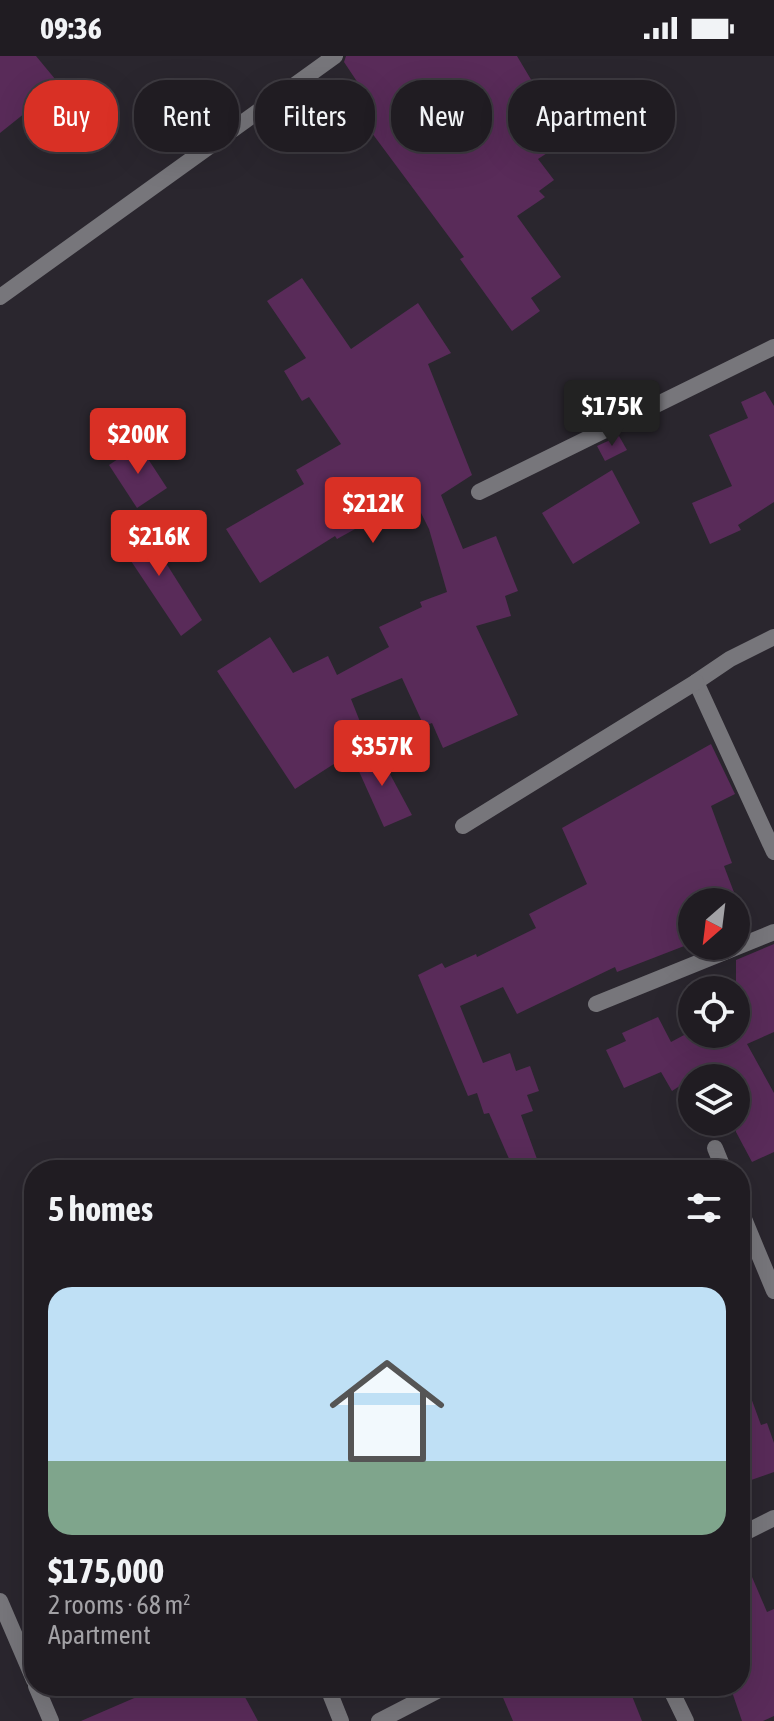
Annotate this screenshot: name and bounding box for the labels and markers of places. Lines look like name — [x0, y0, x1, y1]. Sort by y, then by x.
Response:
pin: $175K — [556, 380, 668, 448]
pin: $200K — [82, 408, 194, 476]
pin: $212K — [317, 477, 429, 545]
pin: $216K — [103, 510, 215, 578]
pin: $357K — [326, 720, 438, 788]

